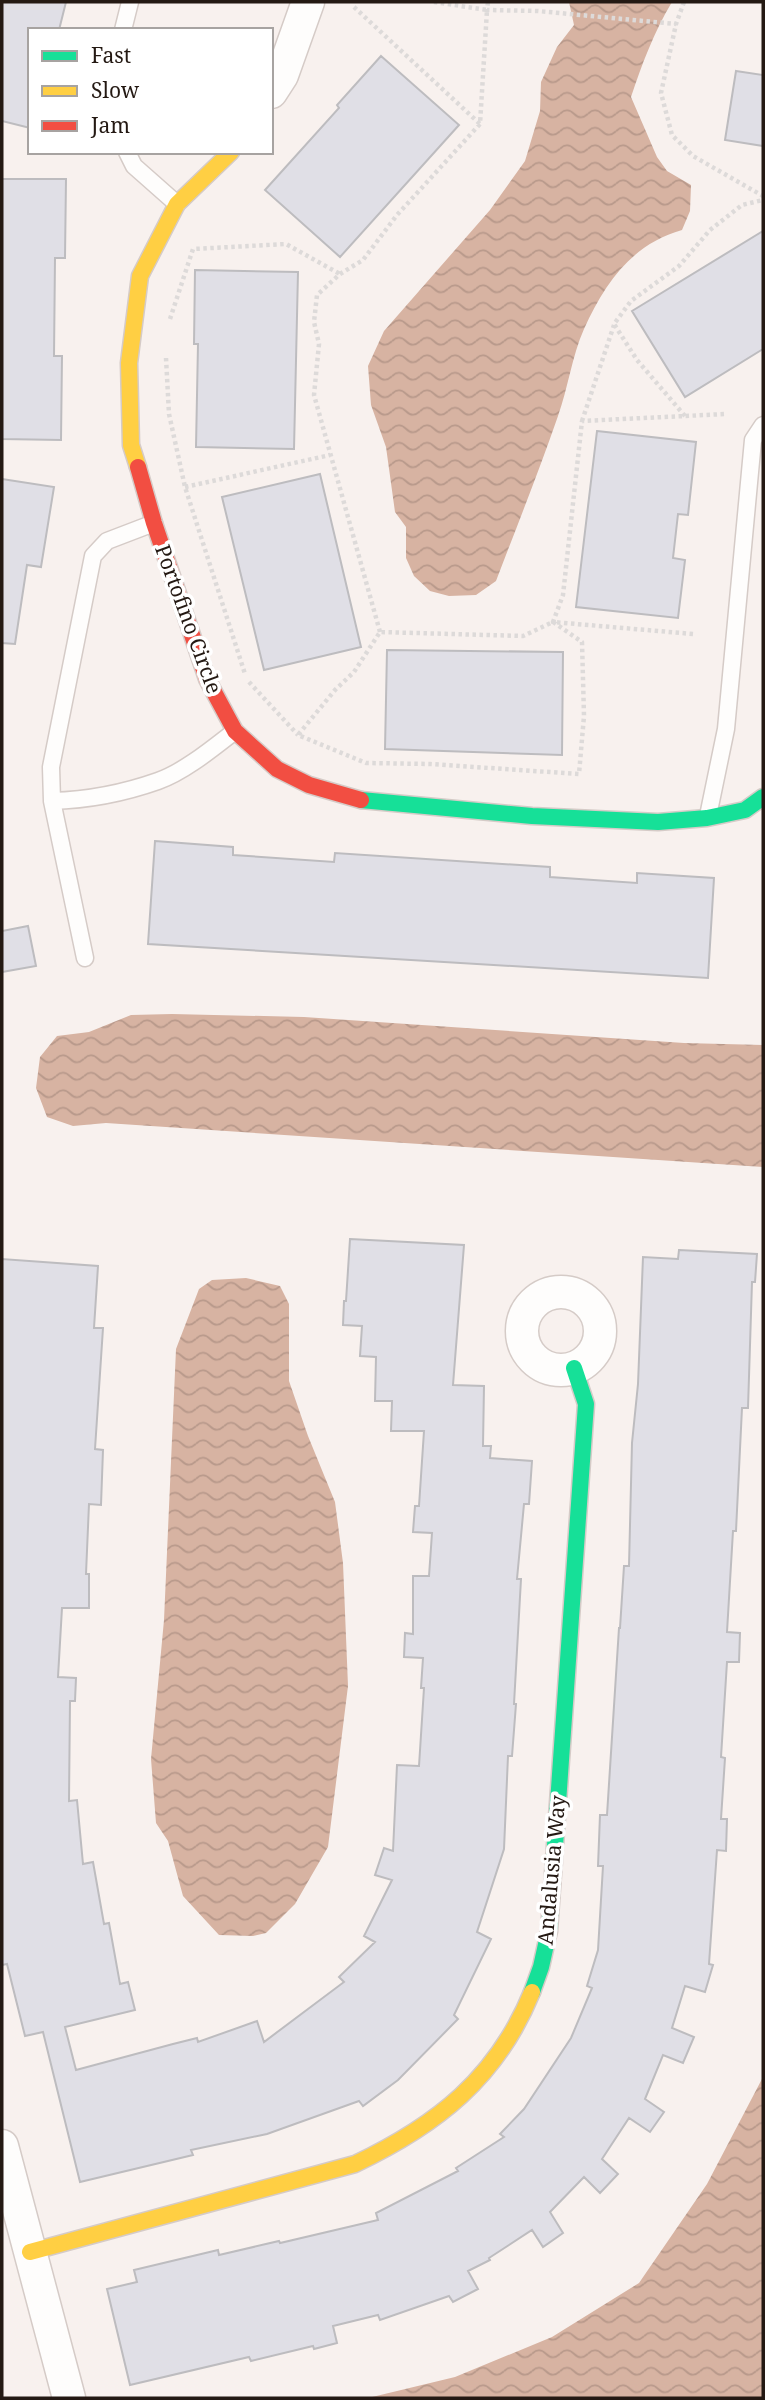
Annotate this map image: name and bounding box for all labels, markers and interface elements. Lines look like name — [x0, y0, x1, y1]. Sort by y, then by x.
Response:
legend — [28, 28, 273, 154]
text: Fast — [91, 41, 131, 69]
text: Slow — [91, 76, 140, 104]
text: Jam — [90, 111, 130, 139]
street label: Portofino Circle — [149, 541, 229, 697]
street label: Andalusia Way — [531, 1794, 572, 1946]

